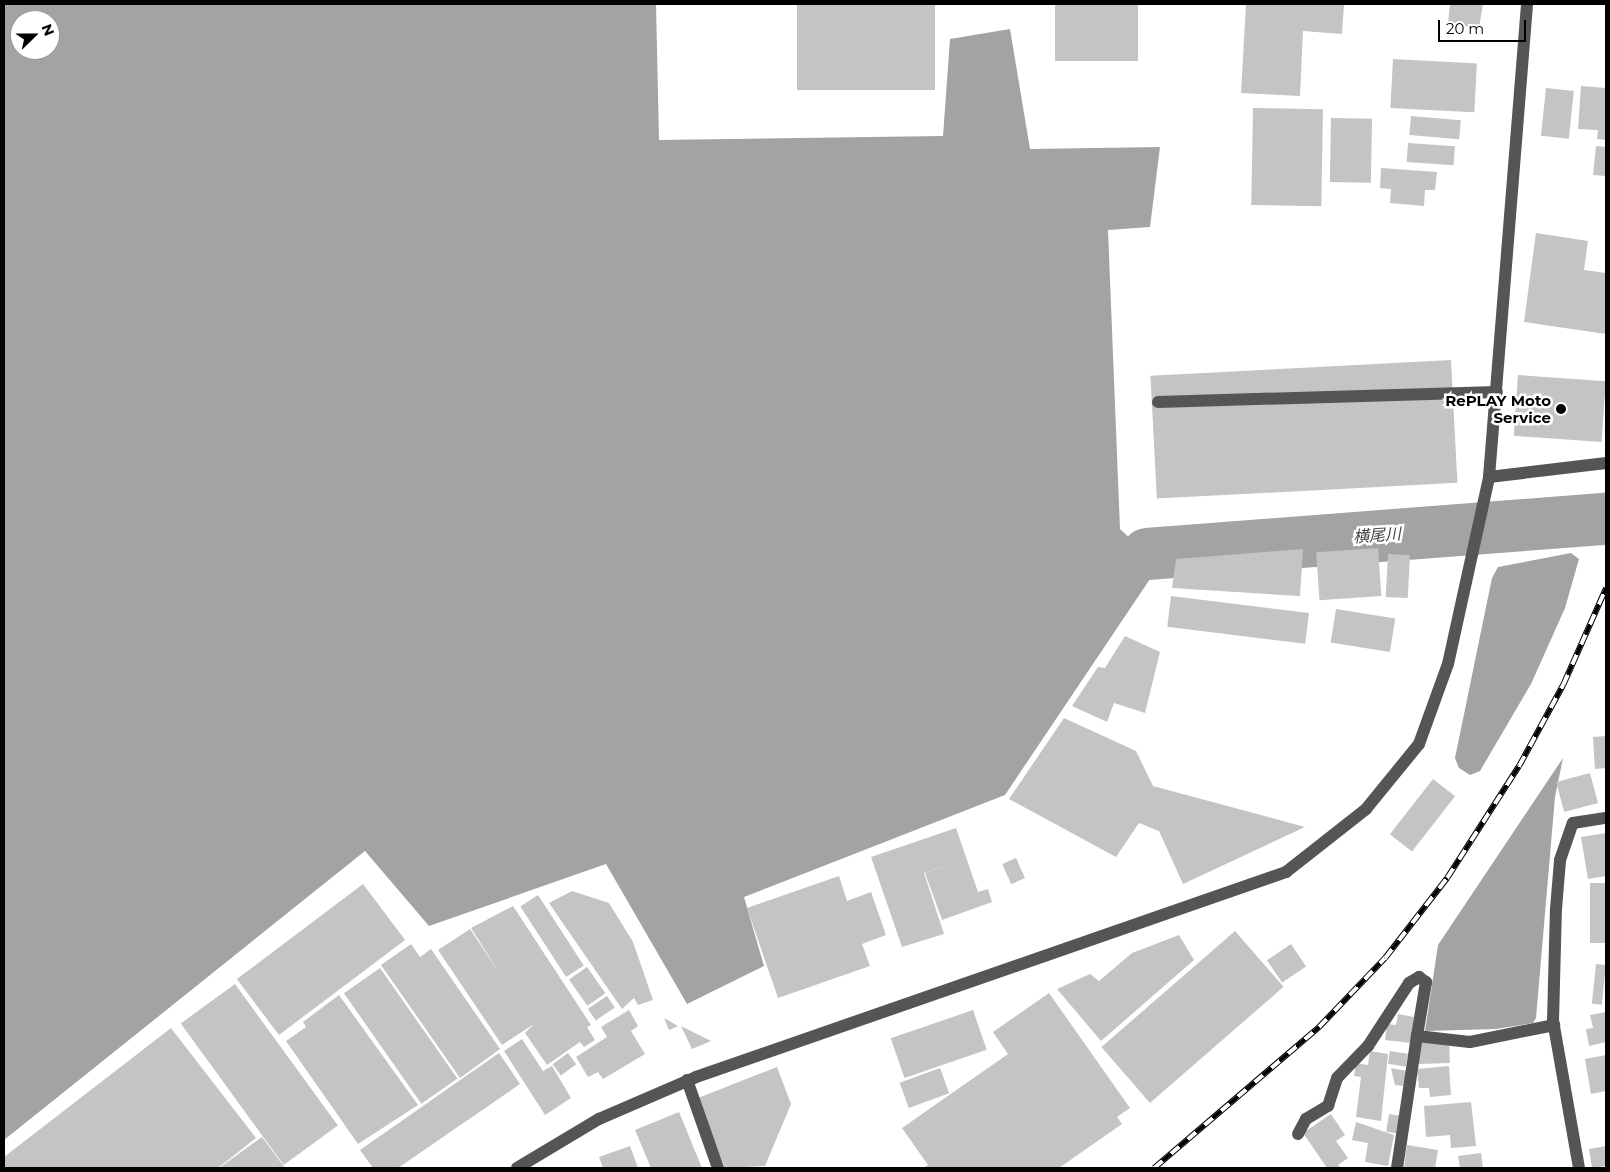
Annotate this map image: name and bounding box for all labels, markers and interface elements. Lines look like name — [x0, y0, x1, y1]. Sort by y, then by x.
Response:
north arrow — [10, 10, 60, 60]
scale bar — [1440, 10, 1528, 42]
text: 20 m — [1446, 19, 1484, 38]
text: N — [38, 21, 58, 38]
place label: RePLAY Moto Service — [1445, 391, 1551, 426]
marker: RePLAY Moto Service — [1555, 403, 1567, 415]
water label: 横尾川 — [1352, 525, 1402, 547]

